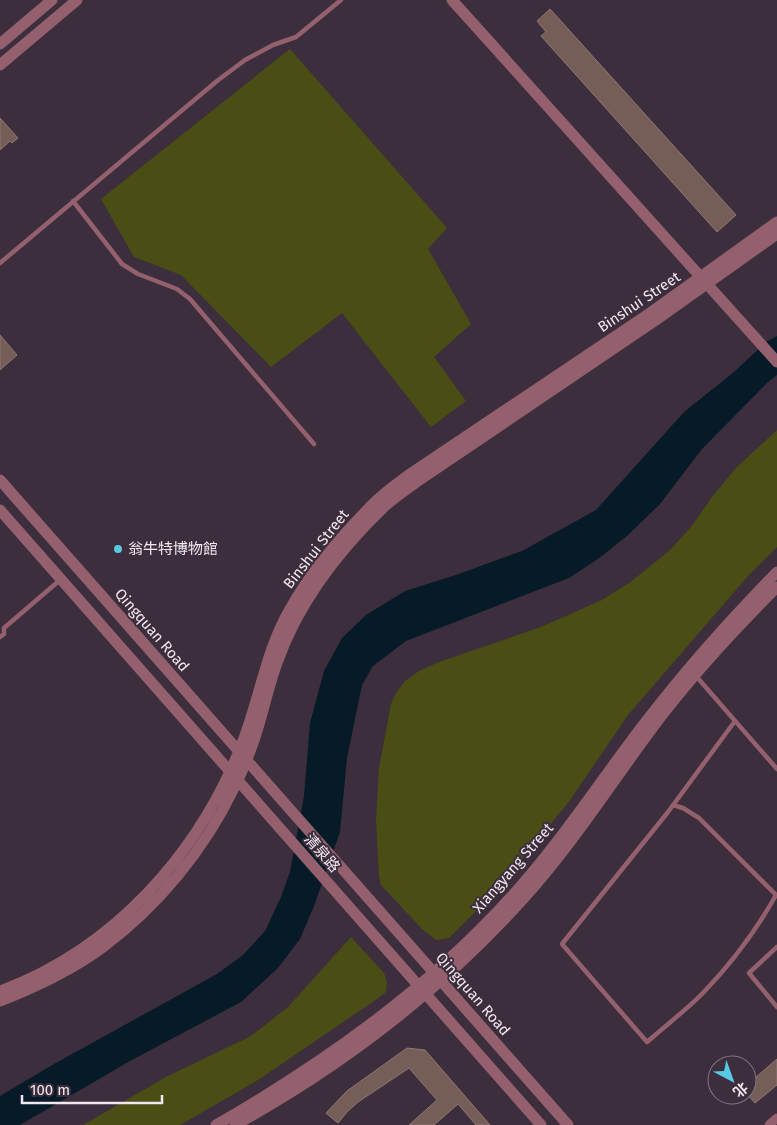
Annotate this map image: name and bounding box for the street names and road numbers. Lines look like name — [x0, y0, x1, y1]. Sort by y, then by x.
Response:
street label: Binshui Street — [594, 267, 684, 336]
street label: Binshui Street — [279, 505, 353, 592]
street label: Qingquan Road — [111, 585, 193, 675]
street label: Xiangyang Street — [469, 819, 557, 917]
street label: 清泉路 — [300, 830, 344, 876]
street label: Qingquan Road — [432, 949, 514, 1039]

